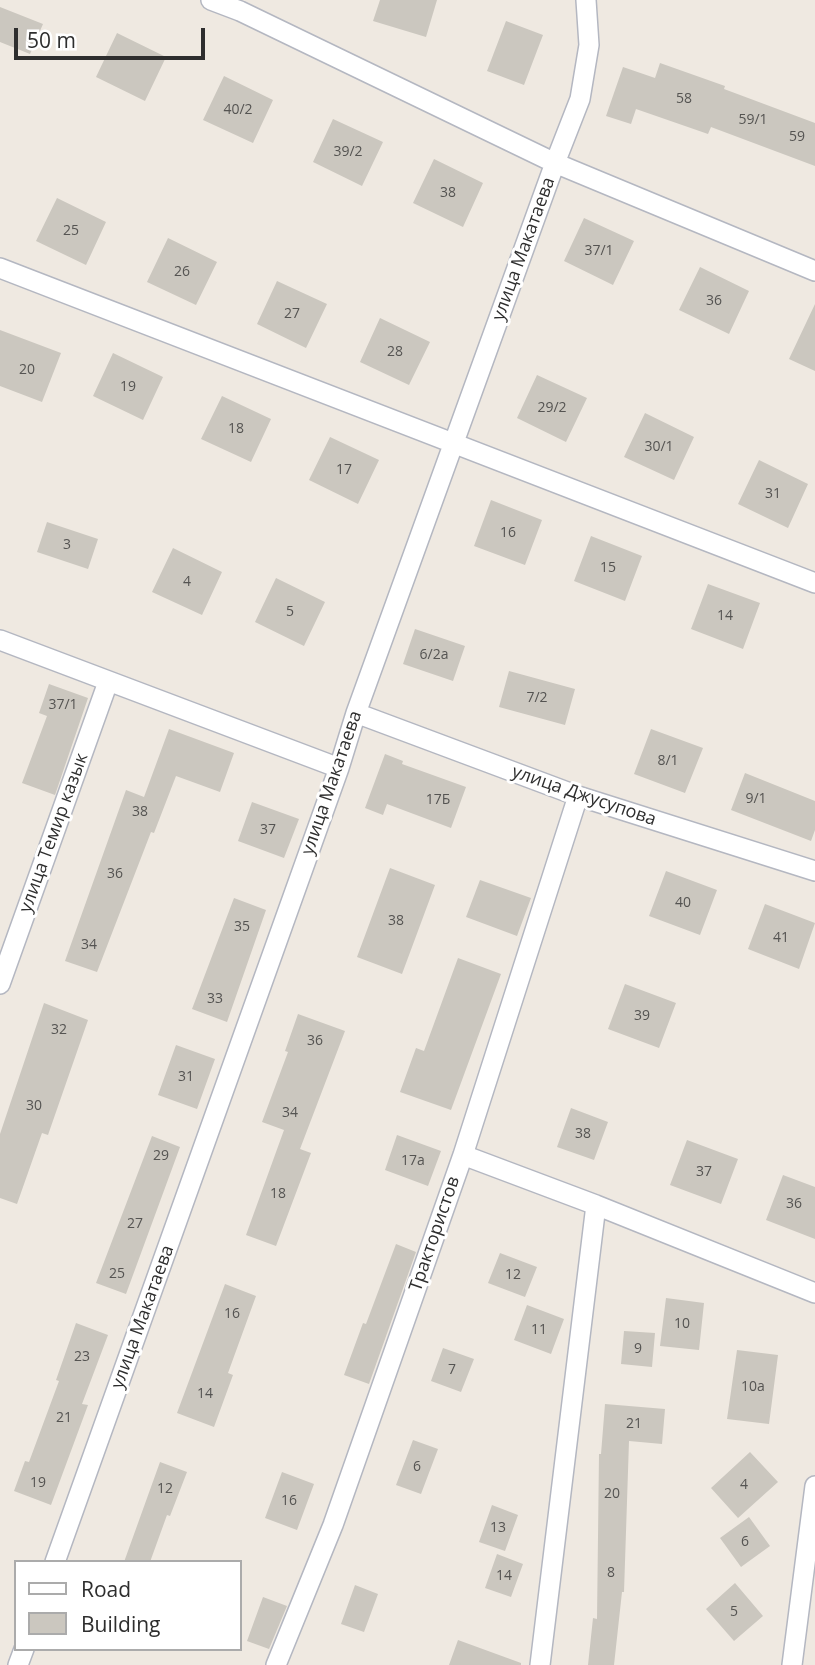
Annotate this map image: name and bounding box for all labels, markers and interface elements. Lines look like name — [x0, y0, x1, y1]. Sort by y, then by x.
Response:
scale bar — [18, 14, 208, 58]
text: 50 m — [27, 26, 76, 54]
house number: 58 — [676, 91, 692, 107]
house number: 40/2 — [223, 102, 253, 118]
house number: 59/1 — [738, 112, 768, 128]
house number: 59 — [789, 129, 805, 145]
house number: 39/2 — [333, 144, 363, 160]
street label: улица Макатаева — [488, 174, 560, 324]
house number: 38 — [440, 185, 456, 201]
house number: 25 — [63, 223, 79, 239]
house number: 37/1 — [584, 243, 614, 259]
house number: 26 — [174, 264, 190, 280]
house number: 36 — [706, 293, 722, 309]
house number: 27 — [284, 306, 300, 322]
house number: 28 — [387, 344, 403, 360]
house number: 20 — [19, 362, 35, 378]
house number: 19 — [120, 379, 136, 395]
house number: 29/2 — [537, 400, 567, 416]
house number: 18 — [228, 421, 244, 437]
house number: 30/1 — [644, 439, 674, 455]
house number: 17 — [336, 462, 352, 478]
house number: 31 — [765, 486, 781, 502]
house number: 16 — [500, 525, 516, 541]
house number: 3 — [63, 537, 71, 553]
house number: 15 — [600, 560, 616, 576]
house number: 4 — [183, 574, 191, 590]
house number: 5 — [286, 604, 294, 620]
house number: 14 — [717, 608, 733, 624]
house number: 6/2а — [420, 647, 448, 663]
house number: 7/2 — [526, 690, 548, 706]
house number: 37/1 — [48, 697, 78, 713]
street label: улица Макатаева — [297, 708, 367, 858]
street label: улица Темир казык — [15, 750, 93, 916]
house number: 8/1 — [657, 753, 679, 769]
street label: улица Джусупова — [509, 761, 659, 831]
house number: 9/1 — [745, 791, 767, 807]
house number: 17Б — [426, 792, 450, 808]
house number: 38 — [132, 804, 148, 820]
house number: 37 — [260, 822, 276, 838]
house number: 36 — [107, 866, 123, 882]
house number: 40 — [675, 895, 691, 911]
house number: 38 — [388, 913, 404, 929]
house number: 35 — [234, 919, 250, 935]
house number: 41 — [773, 930, 789, 946]
house number: 34 — [81, 937, 97, 953]
house number: 33 — [207, 991, 223, 1007]
house number: 39 — [634, 1008, 650, 1024]
house number: 32 — [51, 1022, 67, 1038]
house number: 36 — [307, 1033, 323, 1049]
house number: 31 — [178, 1069, 194, 1085]
house number: 30 — [26, 1098, 42, 1114]
house number: 34 — [282, 1105, 298, 1121]
house number: 38 — [575, 1126, 591, 1142]
house number: 29 — [153, 1148, 169, 1164]
house number: 17а — [401, 1153, 425, 1169]
house number: 37 — [696, 1164, 712, 1180]
street label: Трактористов — [405, 1174, 465, 1294]
house number: 18 — [270, 1186, 286, 1202]
house number: 36 — [786, 1196, 802, 1212]
house number: 27 — [127, 1216, 143, 1232]
street label: улица Макатаева — [107, 1242, 179, 1392]
house number: 25 — [109, 1266, 125, 1282]
house number: 12 — [505, 1267, 521, 1283]
house number: 16 — [224, 1306, 240, 1322]
house number: 10 — [674, 1316, 690, 1332]
house number: 11 — [531, 1322, 547, 1338]
house number: 9 — [634, 1341, 642, 1357]
house number: 23 — [74, 1349, 90, 1365]
house number: 7 — [448, 1362, 456, 1378]
house number: 10а — [741, 1379, 765, 1395]
house number: 14 — [197, 1386, 213, 1402]
house number: 21 — [56, 1410, 72, 1426]
house number: 21 — [626, 1416, 642, 1432]
house number: 6 — [413, 1459, 421, 1475]
house number: 19 — [30, 1475, 46, 1491]
house number: 4 — [740, 1477, 748, 1493]
house number: 12 — [157, 1481, 173, 1497]
house number: 20 — [604, 1486, 620, 1502]
house number: 16 — [281, 1493, 297, 1509]
house number: 13 — [490, 1520, 506, 1536]
house number: 6 — [741, 1534, 749, 1550]
legend — [14, 1560, 242, 1651]
house number: 8 — [607, 1565, 615, 1581]
house number: 14 — [496, 1568, 512, 1584]
text: Road — [81, 1575, 131, 1603]
house number: 5 — [730, 1604, 738, 1620]
text: Building — [81, 1610, 160, 1638]

